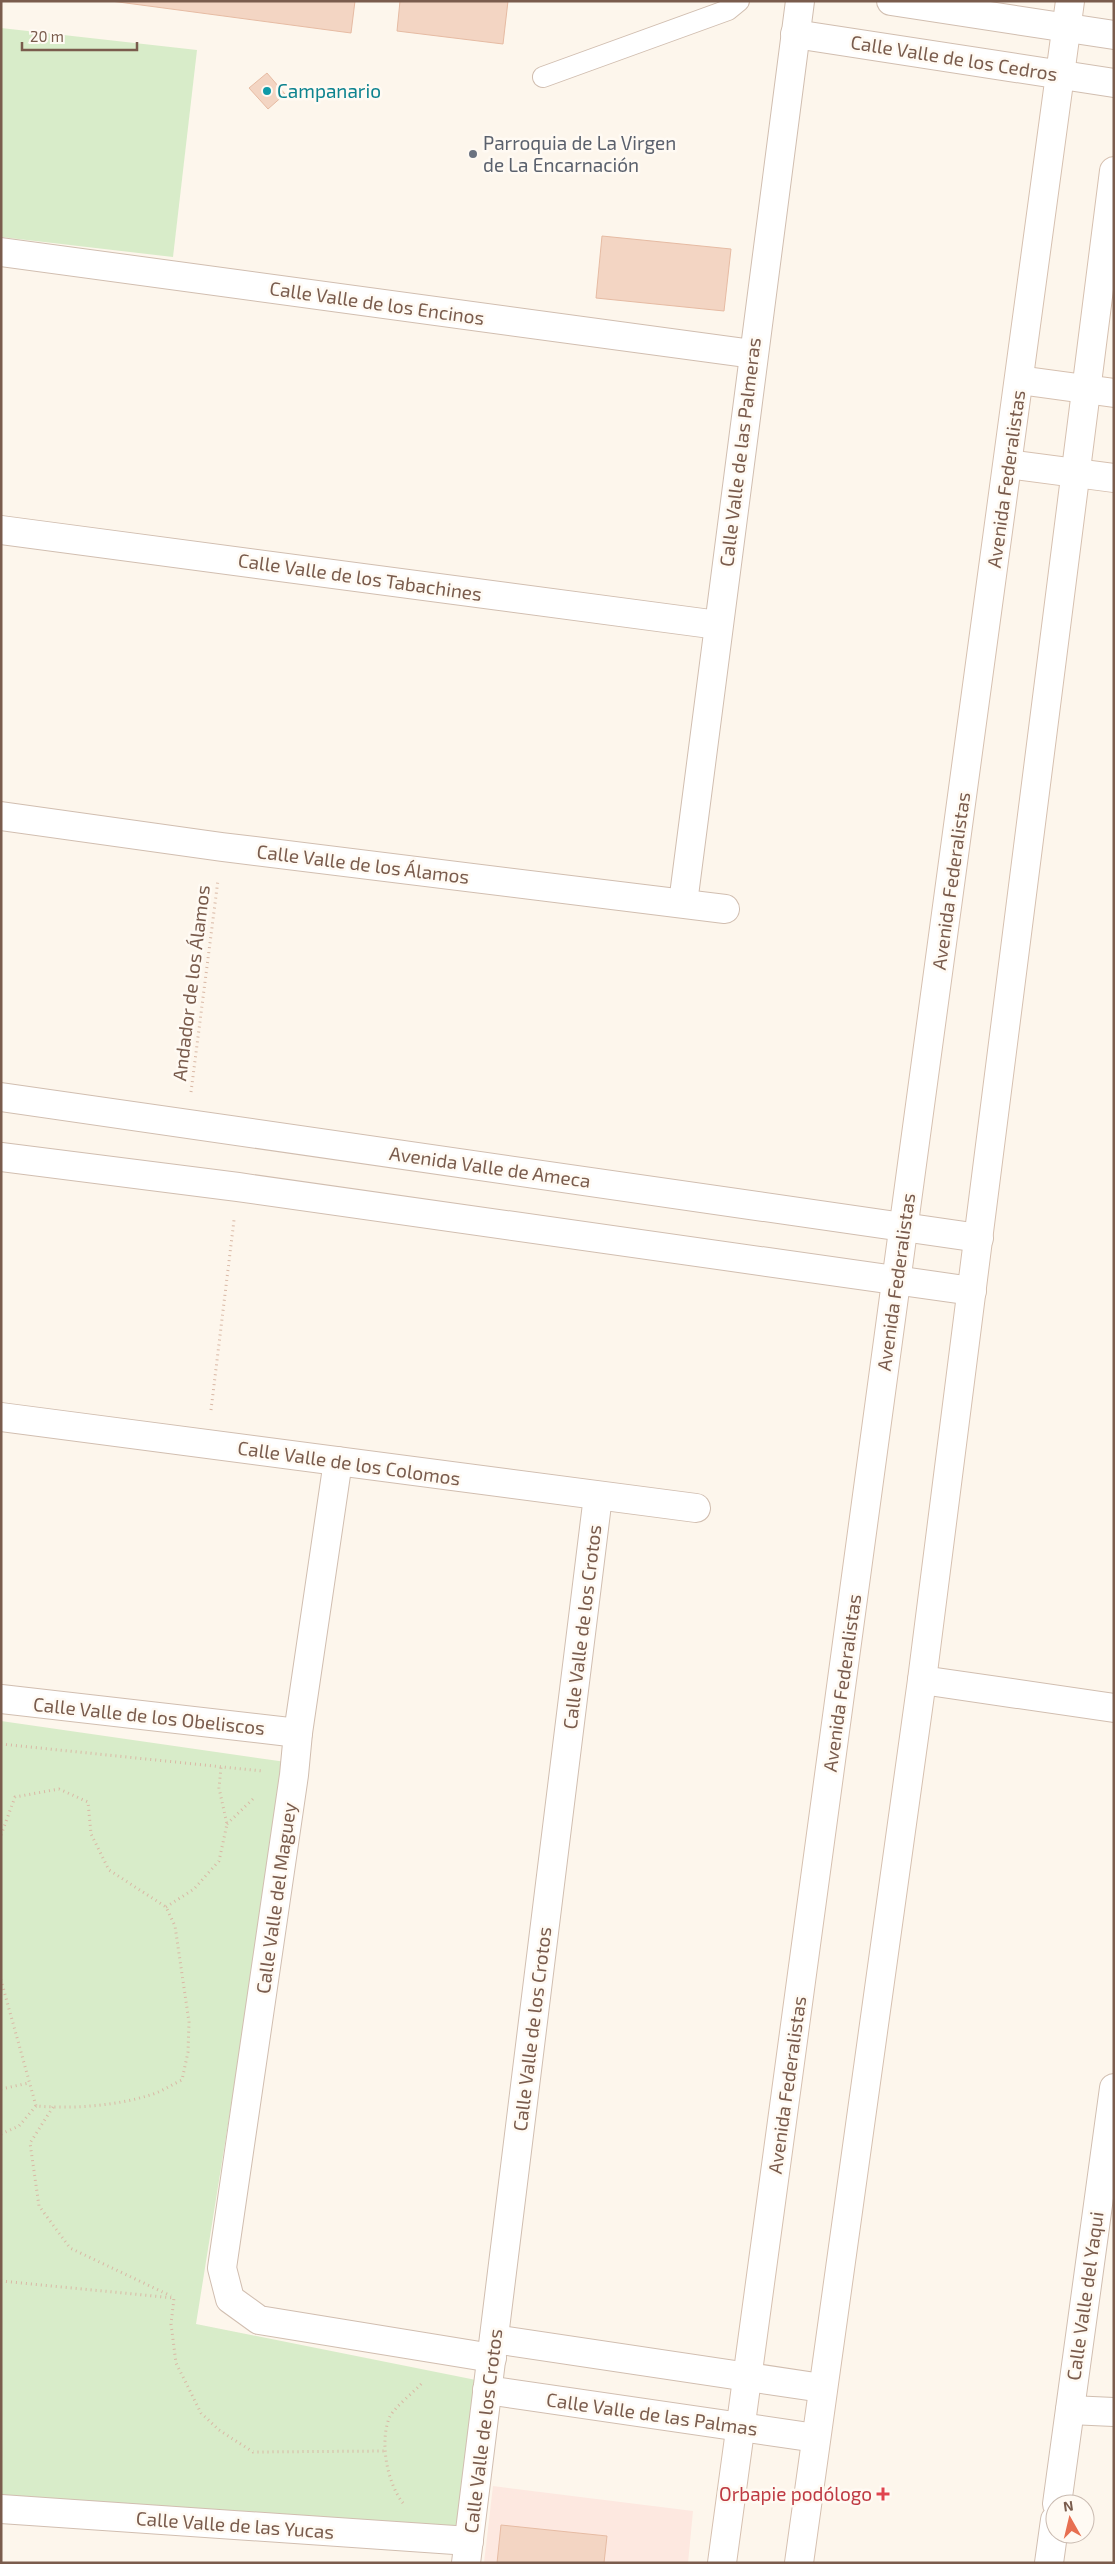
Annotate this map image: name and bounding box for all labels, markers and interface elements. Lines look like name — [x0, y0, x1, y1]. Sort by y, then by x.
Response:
scale bar — [22, 20, 138, 52]
text: 20 m — [30, 27, 64, 45]
street label: Calle Valle de los Cedros — [849, 30, 1059, 85]
place label: Campanario — [277, 79, 381, 102]
marker: Campanario — [261, 85, 273, 97]
place label: Parroquia de La Virgen de La Encarnación — [483, 131, 676, 176]
marker: Parroquia de La Virgen de La Encarnación — [467, 148, 479, 160]
street label: Calle Valle de los Encinos — [268, 276, 486, 329]
street label: Calle Valle de las Palmeras — [714, 336, 765, 568]
street label: Avenida Federalistas — [982, 388, 1029, 569]
street label: Calle Valle de los Tabachines — [237, 548, 483, 605]
street label: Avenida Federalistas — [927, 790, 974, 971]
street label: Calle Valle de los Álamos — [256, 839, 471, 888]
street label: Andador de los Álamos — [167, 884, 214, 1082]
street label: Avenida Valle de Ameca — [388, 1141, 592, 1192]
street label: Avenida Federalistas — [872, 1191, 919, 1372]
street label: Calle Valle de los Colomos — [236, 1435, 462, 1490]
street label: Calle Valle de los Crotos — [558, 1523, 605, 1731]
street label: Avenida Federalistas — [818, 1592, 865, 1773]
street label: Calle Valle de los Obeliscos — [32, 1692, 266, 1739]
street label: Calle Valle del Maguey — [251, 1801, 300, 1995]
street label: Calle Valle de los Crotos — [508, 1925, 555, 2133]
street label: Avenida Federalistas — [763, 1994, 810, 2175]
street label: Calle Valle del Yaqui — [1061, 2210, 1108, 2382]
street label: Calle Valle de los Crotos — [459, 2327, 506, 2535]
street label: Calle Valle de las Palmas — [545, 2387, 759, 2440]
place label: Orbapie podólogo — [719, 2482, 872, 2505]
marker: Orbapie podólogo — [876, 2487, 890, 2501]
north arrow — [1045, 2494, 1095, 2544]
text: N — [1062, 2497, 1074, 2515]
street label: Calle Valle de las Yucas — [135, 2506, 335, 2543]

